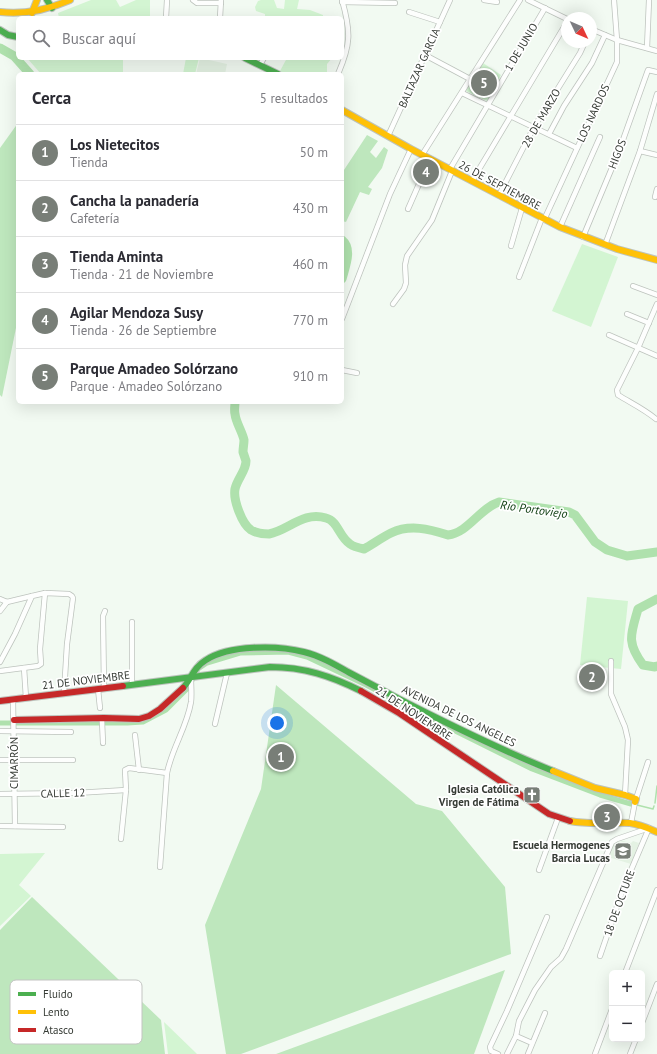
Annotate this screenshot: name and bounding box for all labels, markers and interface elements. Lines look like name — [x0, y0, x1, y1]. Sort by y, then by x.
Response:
north arrow — [561, 12, 597, 48]
search box — [16, 16, 344, 60]
street label: 1 DE JUNIO — [501, 20, 541, 74]
street label: BALTAZAR GARCIA — [395, 25, 443, 110]
icon: search — [30, 27, 52, 49]
text: Buscar aquí — [62, 29, 136, 48]
pin: 5 — [471, 68, 497, 98]
street label: LOS NARDOS — [574, 82, 613, 144]
street label: 28 DE MARZO — [519, 86, 563, 150]
text: Cerca — [32, 87, 71, 109]
text: 5 resultados — [260, 90, 328, 107]
text: Los Nietecitos — [70, 135, 160, 154]
street label: HIGOS — [605, 137, 629, 171]
text: 1 — [41, 144, 49, 161]
text: 50 m — [300, 144, 328, 161]
text: Tienda — [70, 154, 108, 171]
pin: 4 — [413, 157, 439, 187]
street label: 26 DE SEPTIEMBRE — [456, 157, 544, 213]
text: Cancha la panadería — [70, 191, 199, 210]
text: 2 — [41, 200, 49, 217]
text: 430 m — [293, 200, 328, 217]
text: Cafetería — [70, 210, 119, 227]
text: Tienda Aminta — [70, 247, 163, 266]
text: 3 — [41, 256, 49, 273]
text: 460 m — [293, 256, 328, 273]
text: Tienda · 21 de Noviembre — [70, 266, 214, 283]
text: Agilar Mendoza Susy — [70, 303, 203, 322]
text: 4 — [41, 312, 49, 329]
text: 770 m — [293, 312, 328, 329]
text: Tienda · 26 de Septiembre — [70, 322, 217, 339]
text: Parque Amadeo Solórzano — [70, 359, 238, 378]
text: 5 — [41, 368, 49, 385]
text: 910 m — [293, 368, 328, 385]
text: Parque · Amadeo Solórzano — [70, 378, 222, 395]
water label: Río Portoviejo — [499, 497, 569, 521]
pin: 2 — [579, 662, 605, 692]
street label: 21 DE NOVIEMBRE — [41, 668, 131, 692]
street label: AVENIDA DE LOS ANGELES — [400, 682, 519, 750]
street label: 21 DE NOVIEMBRE — [373, 683, 455, 743]
your location — [267, 713, 287, 733]
street label: CIMARRÓN — [7, 737, 21, 789]
pin: 1 — [268, 742, 294, 772]
place label: Iglesia Católica Virgen de Fátima — [438, 782, 519, 809]
street label: CALLE 12 — [40, 785, 86, 801]
church icon: Iglesia Católica Virgen de Fátima — [522, 785, 542, 805]
pin: 3 — [594, 802, 620, 832]
place label: Escuela Hermogenes Barcia Lucas — [513, 838, 610, 865]
school or university icon: Escuela Hermogenes Barcia Lucas — [613, 841, 633, 861]
street label: 18 DE OCTURE — [600, 868, 638, 938]
map controls — [609, 970, 645, 1042]
button: + — [609, 970, 645, 1006]
legend — [10, 980, 142, 1044]
text: Fluido — [43, 987, 73, 1001]
text: Lento — [43, 1005, 69, 1019]
button: − — [609, 1006, 645, 1042]
text: Atasco — [43, 1023, 74, 1037]

